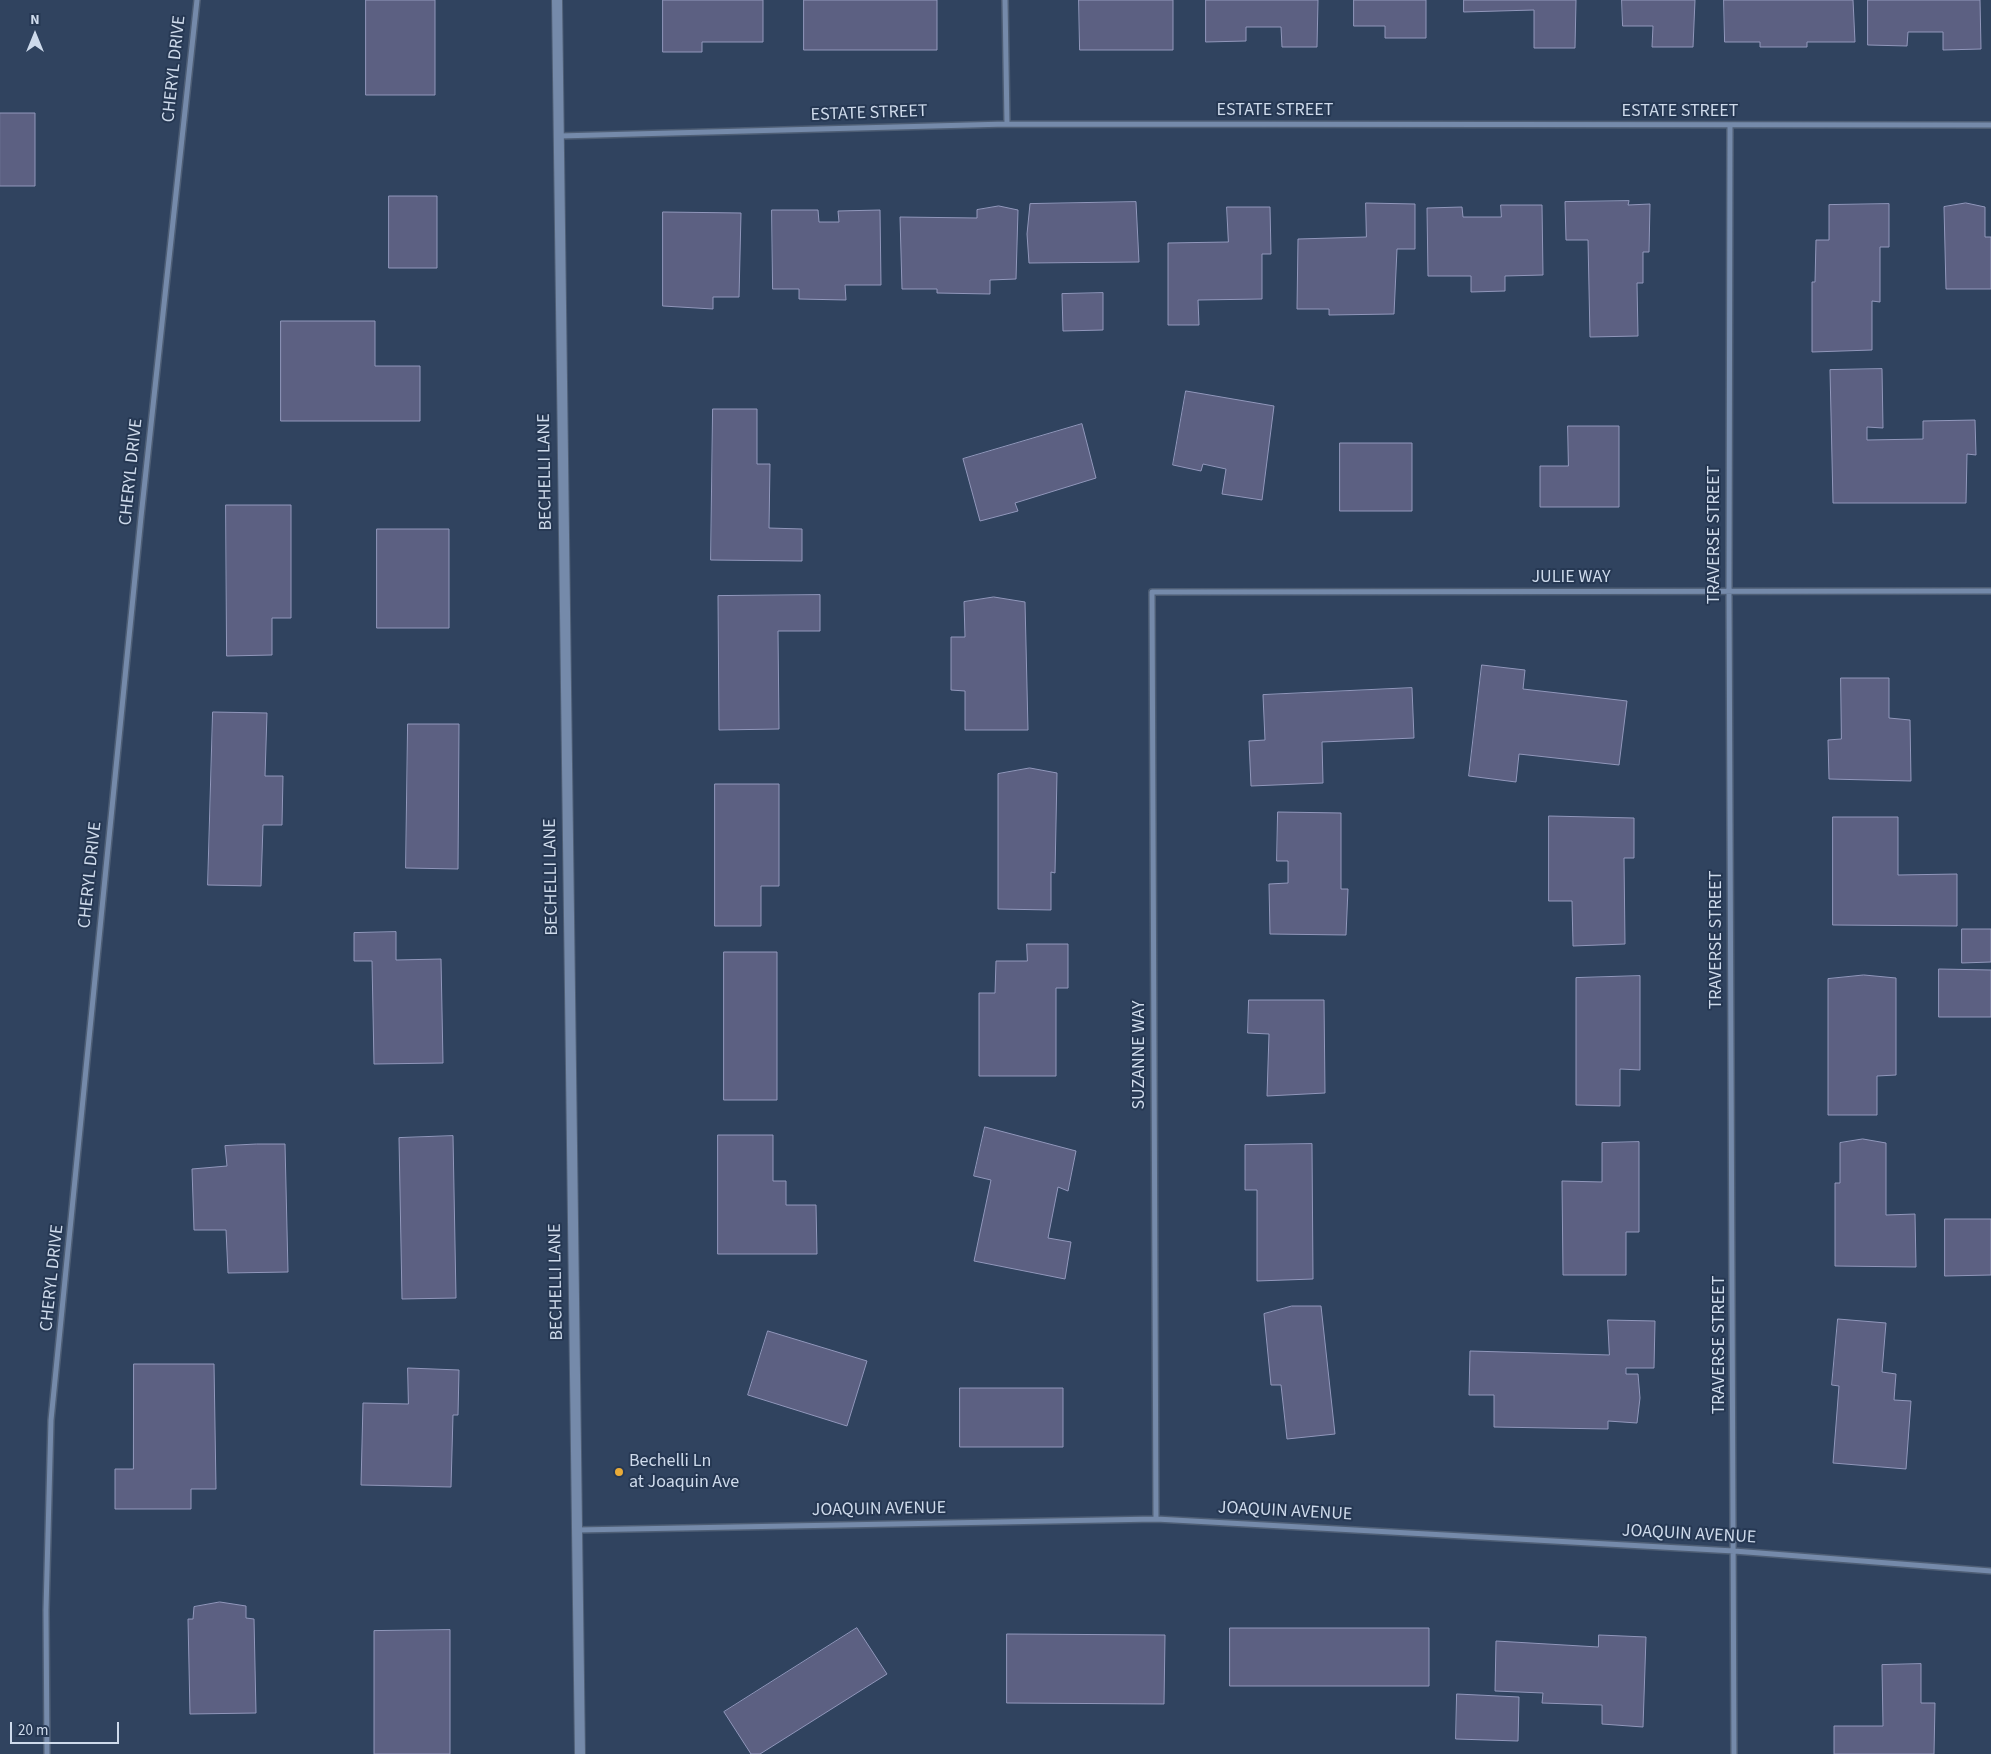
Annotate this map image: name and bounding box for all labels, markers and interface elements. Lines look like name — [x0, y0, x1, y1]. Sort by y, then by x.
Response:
north arrow — [10, 10, 60, 60]
text: N — [30, 10, 40, 30]
street label: CHERYL DRIVE — [159, 14, 191, 124]
street label: ESTATE STREET — [1217, 100, 1333, 122]
street label: ESTATE STREET — [810, 101, 928, 127]
street label: ESTATE STREET — [1622, 101, 1738, 123]
street label: BECHELLI LANE — [534, 413, 558, 531]
street label: CHERYL DRIVE — [116, 417, 148, 527]
street label: TRAVERSE STREET — [1704, 466, 1726, 604]
street label: JULIE WAY — [1531, 567, 1611, 589]
street label: BECHELLI LANE — [540, 818, 564, 936]
street label: CHERYL DRIVE — [75, 820, 107, 930]
street label: TRAVERSE STREET — [1706, 871, 1728, 1009]
street label: SUZANNE WAY — [1129, 1000, 1151, 1110]
street label: CHERYL DRIVE — [37, 1223, 69, 1333]
street label: BECHELLI LANE — [545, 1223, 569, 1341]
street label: TRAVERSE STREET — [1709, 1276, 1731, 1414]
place label: Bechelli Ln at Joaquin Ave — [629, 1451, 739, 1494]
marker: Bechelli Ln at Joaquin Ave — [613, 1466, 625, 1478]
street label: JOAQUIN AVENUE — [812, 1498, 946, 1522]
street label: JOAQUIN AVENUE — [1217, 1498, 1353, 1526]
street label: JOAQUIN AVENUE — [1621, 1521, 1757, 1549]
scale bar — [12, 1712, 121, 1744]
text: 20 m — [18, 1720, 48, 1741]

